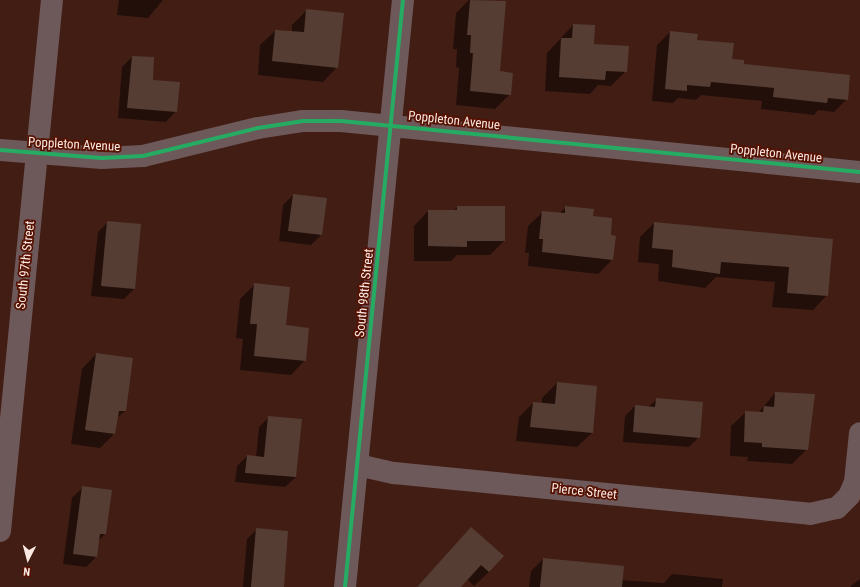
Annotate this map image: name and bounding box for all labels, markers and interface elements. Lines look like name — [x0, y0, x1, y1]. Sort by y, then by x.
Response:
street label: Poppleton Avenue — [407, 108, 501, 134]
street label: Poppleton Avenue — [27, 135, 121, 155]
street label: Poppleton Avenue — [729, 141, 823, 167]
street label: South 97th Street — [14, 220, 38, 310]
street label: South 98th Street — [353, 248, 377, 338]
street label: Pierce Street — [551, 481, 617, 503]
north arrow — [8, 539, 48, 579]
text: N — [23, 565, 31, 578]

